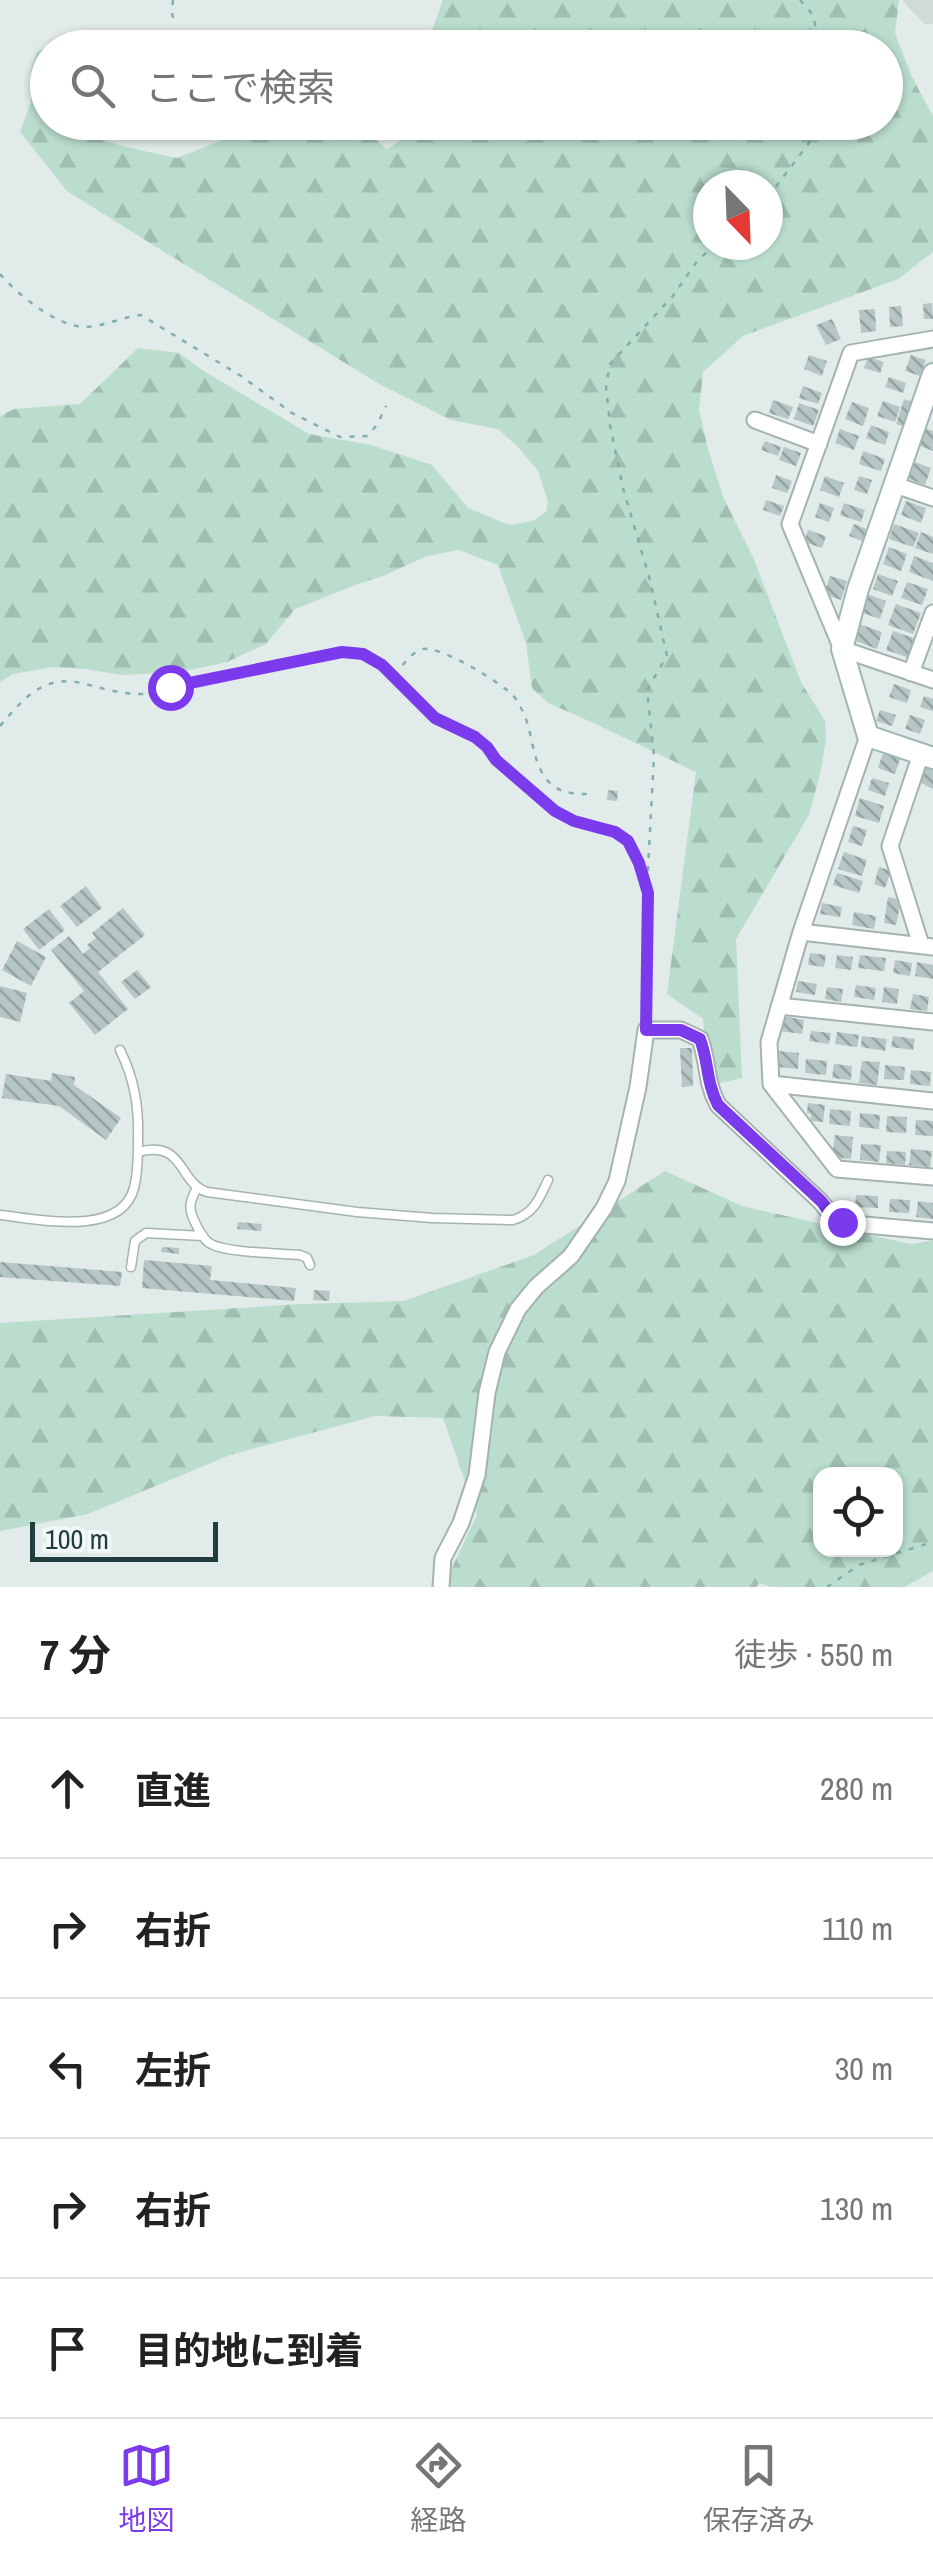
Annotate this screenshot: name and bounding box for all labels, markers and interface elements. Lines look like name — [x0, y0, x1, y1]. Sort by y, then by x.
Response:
search box — [30, 30, 903, 140]
icon: search — [65, 58, 120, 113]
text: ここで検索 — [145, 62, 335, 113]
north arrow — [693, 170, 783, 260]
route start — [148, 665, 194, 711]
route end — [820, 1200, 866, 1246]
map controls — [813, 1467, 903, 1557]
button: locate — [813, 1467, 903, 1557]
scale bar — [30, 1517, 218, 1562]
text: 100 m — [45, 1520, 109, 1558]
text: 7 分 — [40, 1627, 111, 1683]
text: 徒歩 · 550 m — [734, 1633, 893, 1676]
icon: ahead — [40, 1761, 95, 1816]
text: 直進 — [135, 1765, 211, 1816]
text: 280 m — [820, 1767, 893, 1810]
icon: right — [40, 1901, 95, 1956]
text: 右折 — [135, 1905, 211, 1956]
text: 110 m — [822, 1907, 893, 1950]
icon: left — [40, 2041, 95, 2096]
text: 左折 — [135, 2045, 211, 2096]
text: 30 m — [835, 2047, 893, 2090]
icon: right — [40, 2181, 95, 2236]
text: 右折 — [135, 2185, 211, 2236]
text: 130 m — [820, 2187, 893, 2230]
icon: arrive — [40, 2321, 95, 2376]
text: 目的地に到着 — [135, 2325, 363, 2376]
tab: 地図 — [118, 2438, 174, 2539]
tab: 経路 — [410, 2438, 467, 2539]
tab: 保存済み — [703, 2438, 815, 2539]

